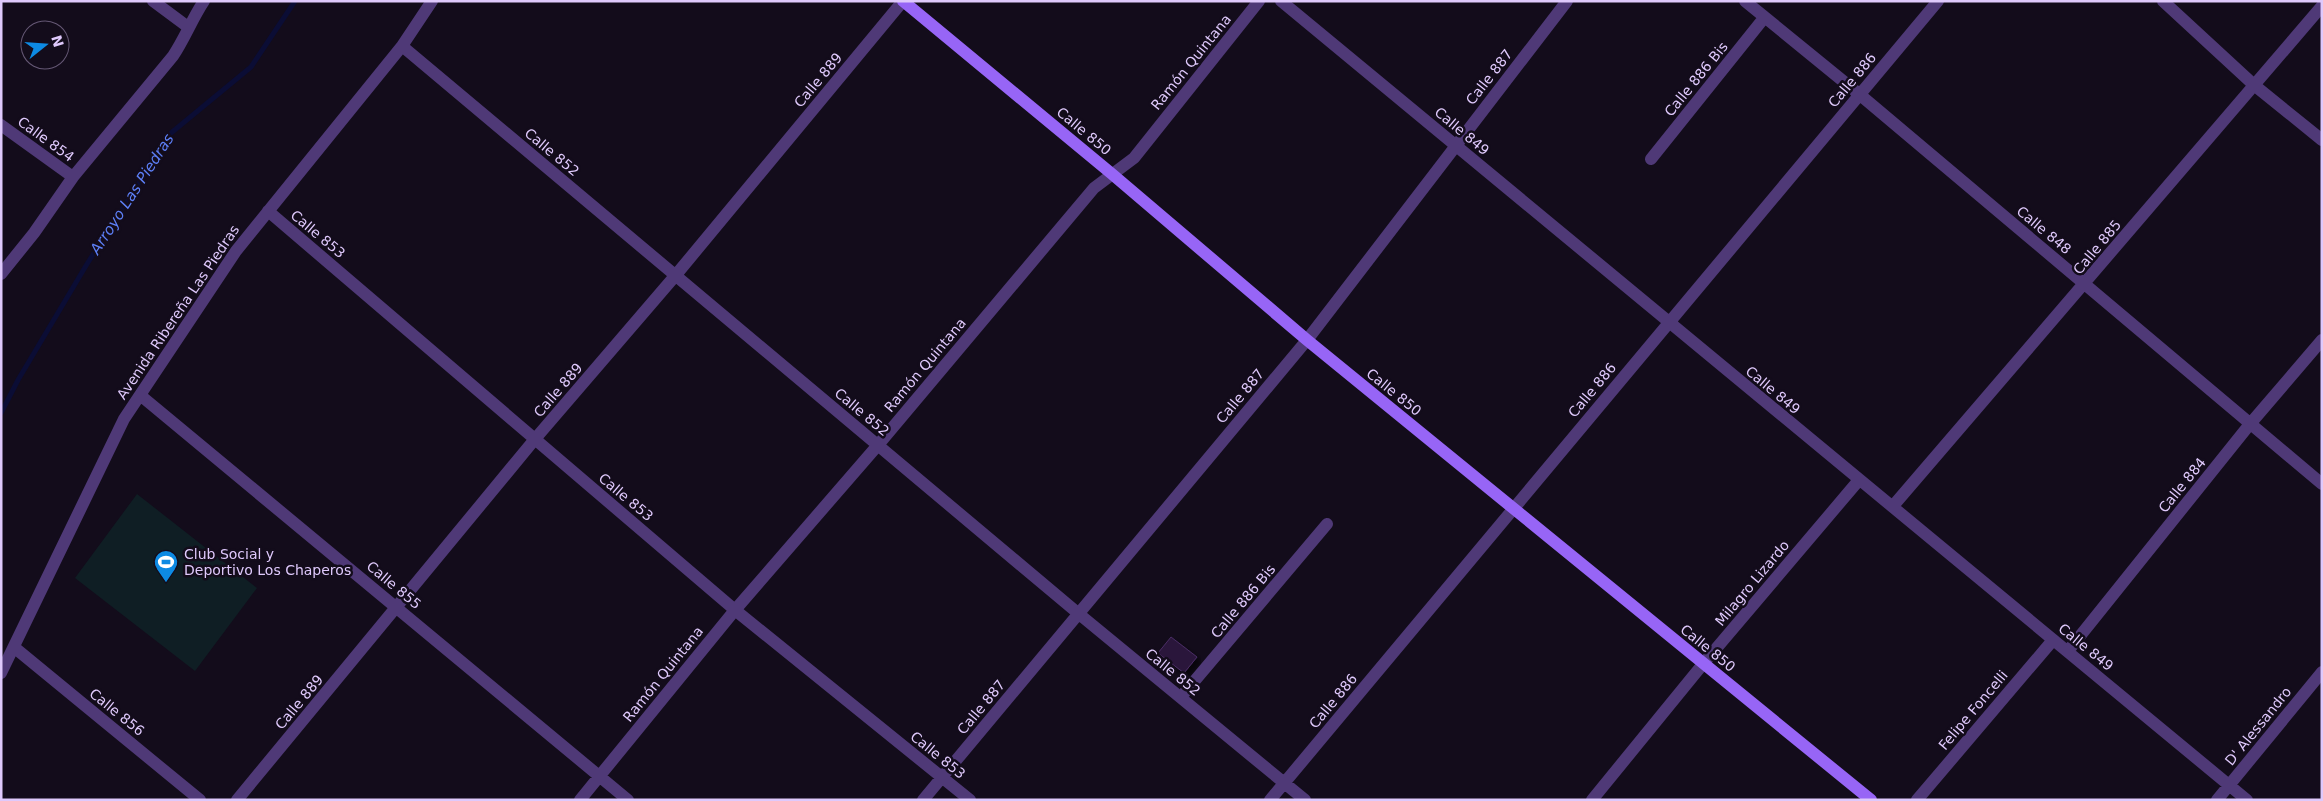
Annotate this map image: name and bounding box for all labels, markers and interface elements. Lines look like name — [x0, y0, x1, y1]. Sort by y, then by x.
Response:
street label: Ramón Quintana — [1148, 11, 1234, 113]
north arrow — [20, 20, 70, 70]
text: N — [48, 33, 67, 49]
street label: Calle 886 Bis — [1661, 39, 1731, 119]
street label: Calle 887 — [1462, 46, 1516, 108]
street label: Calle 889 — [791, 50, 845, 110]
street label: Calle 886 — [1825, 50, 1879, 110]
street label: Calle 850 — [1054, 104, 1114, 158]
street label: Calle 849 — [1432, 104, 1492, 158]
street label: Calle 854 — [15, 113, 77, 165]
street label: Calle 852 — [522, 125, 582, 179]
water label: Arroyo Las Piedras — [86, 130, 178, 258]
street label: Calle 848 — [2014, 203, 2074, 257]
street label: Calle 853 — [288, 207, 348, 261]
street label: Calle 885 — [2070, 217, 2124, 277]
street label: Avenida Ribereña Las Piedras — [114, 222, 242, 402]
street label: Ramón Quintana — [881, 315, 969, 415]
street label: Calle 889 — [530, 360, 586, 420]
street label: Calle 886 — [1565, 360, 1619, 420]
street label: Calle 849 — [1743, 363, 1803, 417]
street label: Calle 850 — [1363, 365, 1425, 419]
street label: Calle 887 — [1213, 366, 1267, 426]
street label: Calle 852 — [832, 385, 892, 439]
street label: Calle 884 — [2155, 454, 2209, 516]
street label: Calle 853 — [596, 470, 656, 524]
street label: Milagro Lizardo — [1712, 537, 1792, 629]
place label: Club Social y Deportivo Los Chaperos — [184, 546, 351, 578]
sports icon: Club Social y Deportivo Los Chaperos — [153, 549, 179, 583]
street label: Calle 855 — [364, 558, 424, 612]
street label: Calle 886 Bis — [1208, 561, 1278, 641]
street label: Calle 849 — [2055, 620, 2117, 674]
street label: Calle 850 — [1677, 621, 1739, 675]
street label: Ramón Quintana — [620, 623, 706, 725]
street label: Calle 852 — [1142, 645, 1204, 699]
street label: Felipe Foncelli — [1935, 667, 2011, 753]
street label: Calle 886 — [1306, 671, 1360, 731]
street label: Calle 889 — [272, 672, 326, 732]
street label: Calle 887 — [954, 677, 1008, 737]
street label: D' Alessandro — [2222, 684, 2294, 768]
street label: Calle 856 — [86, 685, 148, 739]
street label: Calle 853 — [907, 728, 969, 782]

